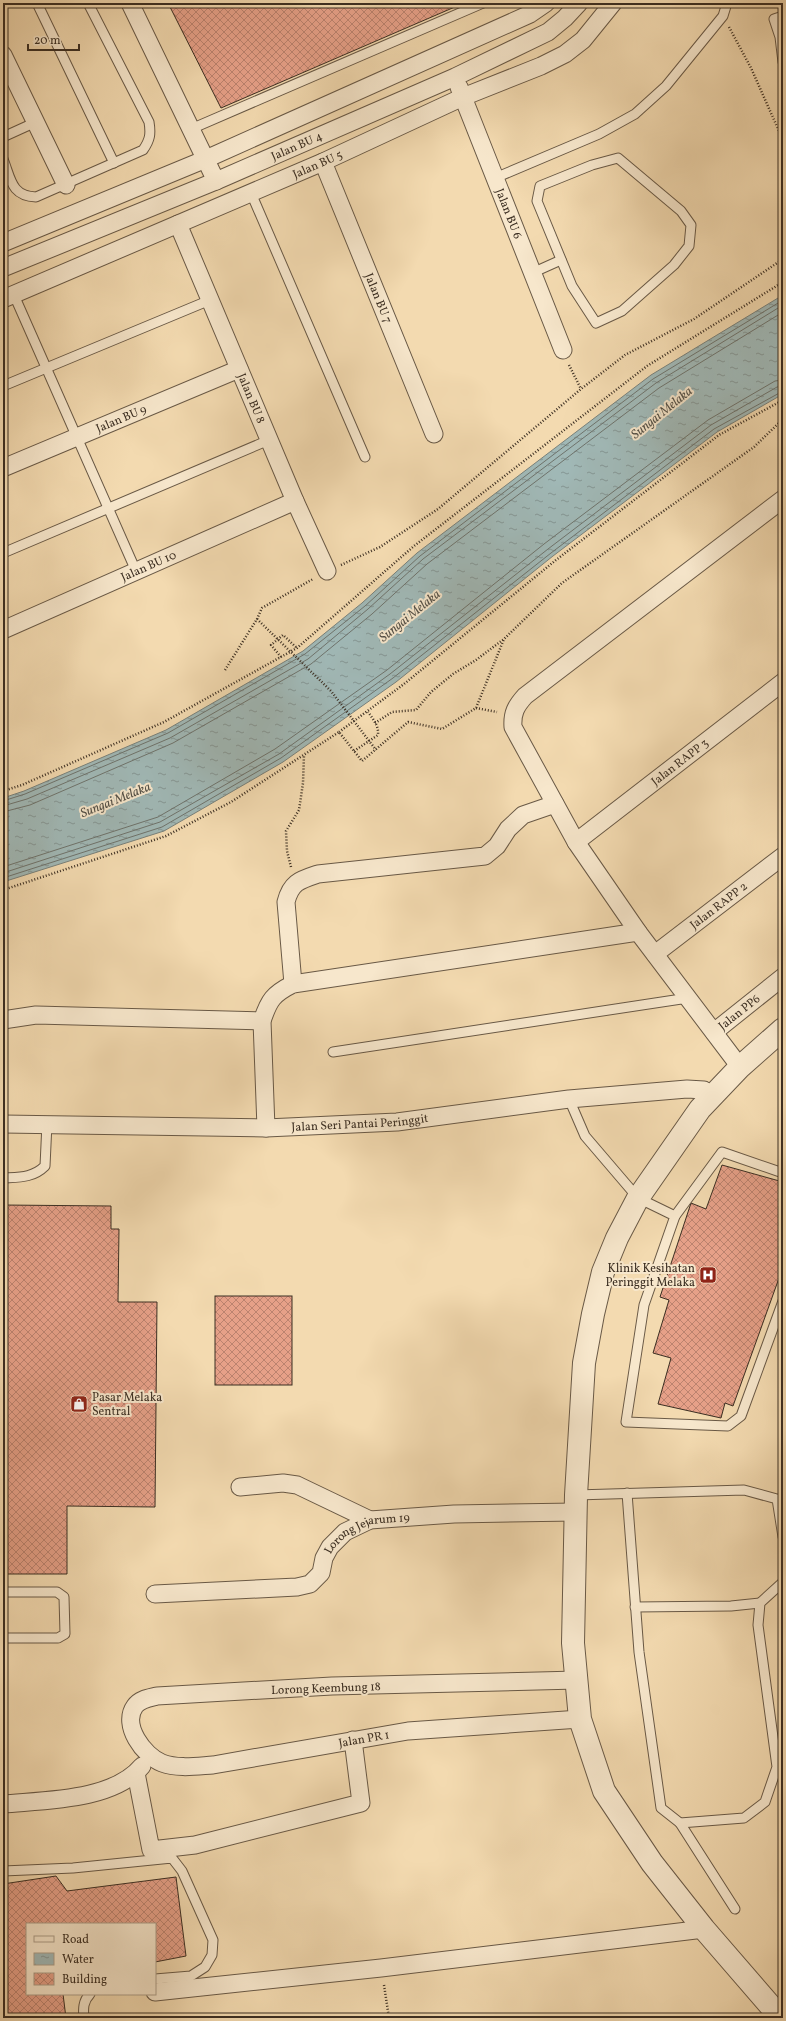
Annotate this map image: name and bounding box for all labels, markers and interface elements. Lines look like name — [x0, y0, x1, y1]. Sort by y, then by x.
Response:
scale bar — [28, 26, 79, 52]
text: 20 m — [34, 33, 61, 49]
street label: Jalan BU 4 — [269, 129, 325, 165]
street label: Jalan BU 5 — [290, 147, 345, 183]
street label: Jalan BU 6 — [491, 186, 525, 242]
street label: Jalan BU 7 — [360, 271, 395, 326]
street label: Jalan BU 8 — [233, 371, 268, 426]
water label: Sungai Melaka — [628, 383, 697, 444]
street label: Jalan BU 9 — [94, 402, 149, 437]
street label: Jalan BU 10 — [119, 547, 179, 586]
water label: Sungai Melaka — [376, 586, 445, 647]
street label: Jalan RAPP 3 — [648, 735, 712, 790]
water label: Sungai Melaka — [78, 779, 154, 823]
street label: Jalan RAPP 2 — [687, 879, 751, 933]
street label: Jalan PP6 — [715, 991, 764, 1034]
street label: Jalan Seri Pantai Peringgit — [291, 1111, 429, 1136]
place label: Klinik Kesihatan Peringgit Melaka — [606, 1261, 695, 1291]
hospital icon: Klinik Kesihatan Peringgit Melaka — [698, 1265, 718, 1285]
place label: Pasar Melaka Sentral — [92, 1390, 162, 1420]
shop icon: Pasar Melaka Sentral — [69, 1394, 89, 1414]
street label: Lorong Jejarum 19 — [321, 1510, 410, 1557]
street label: Lorong Keembung 18 — [271, 1679, 381, 1699]
street label: Jalan PR 1 — [337, 1727, 391, 1752]
legend — [26, 1923, 156, 1995]
text: Road — [62, 1932, 89, 1948]
text: Water — [62, 1952, 94, 1968]
text: Building — [62, 1972, 107, 1988]

